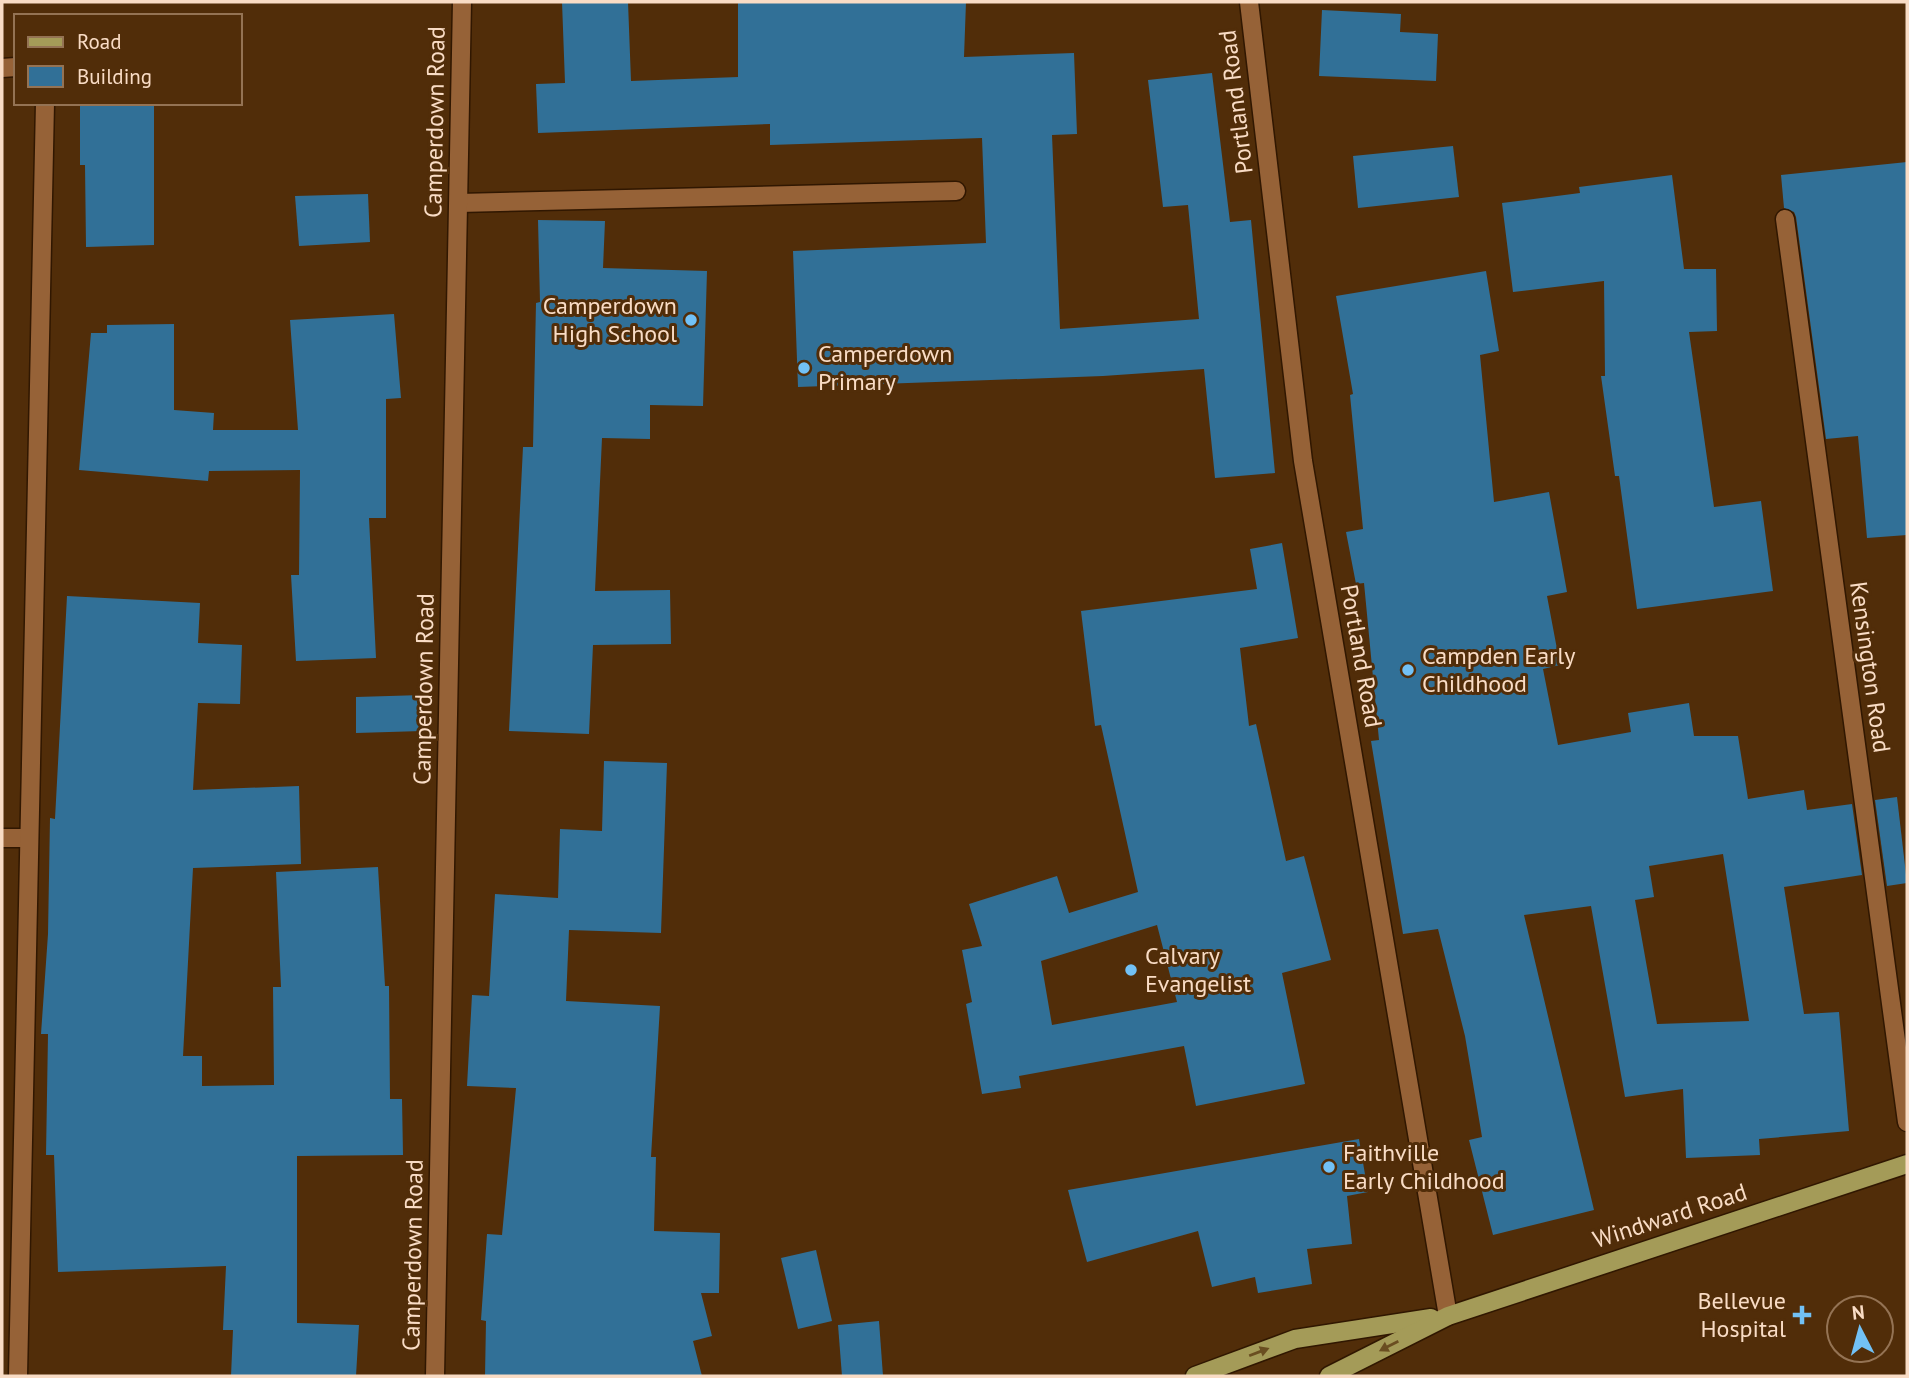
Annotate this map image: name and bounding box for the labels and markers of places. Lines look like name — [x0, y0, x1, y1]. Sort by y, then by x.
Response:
place label: Camperdown High School — [543, 290, 677, 349]
marker: Camperdown High School — [683, 312, 699, 328]
place label: Camperdown Primary — [818, 338, 952, 397]
marker: Camperdown Primary — [796, 360, 812, 376]
place label: Campden Early Childhood — [1422, 640, 1575, 699]
marker: Campden Early Childhood — [1400, 662, 1416, 678]
place label: Calvary Evangelist — [1145, 940, 1251, 999]
marker: Calvary Evangelist — [1123, 962, 1139, 978]
place label: Faithville Early Childhood — [1343, 1137, 1505, 1196]
marker: Faithville Early Childhood — [1321, 1159, 1337, 1175]
place label: Bellevue Hospital — [1697, 1285, 1786, 1344]
marker: Bellevue Hospital — [1792, 1305, 1812, 1325]

